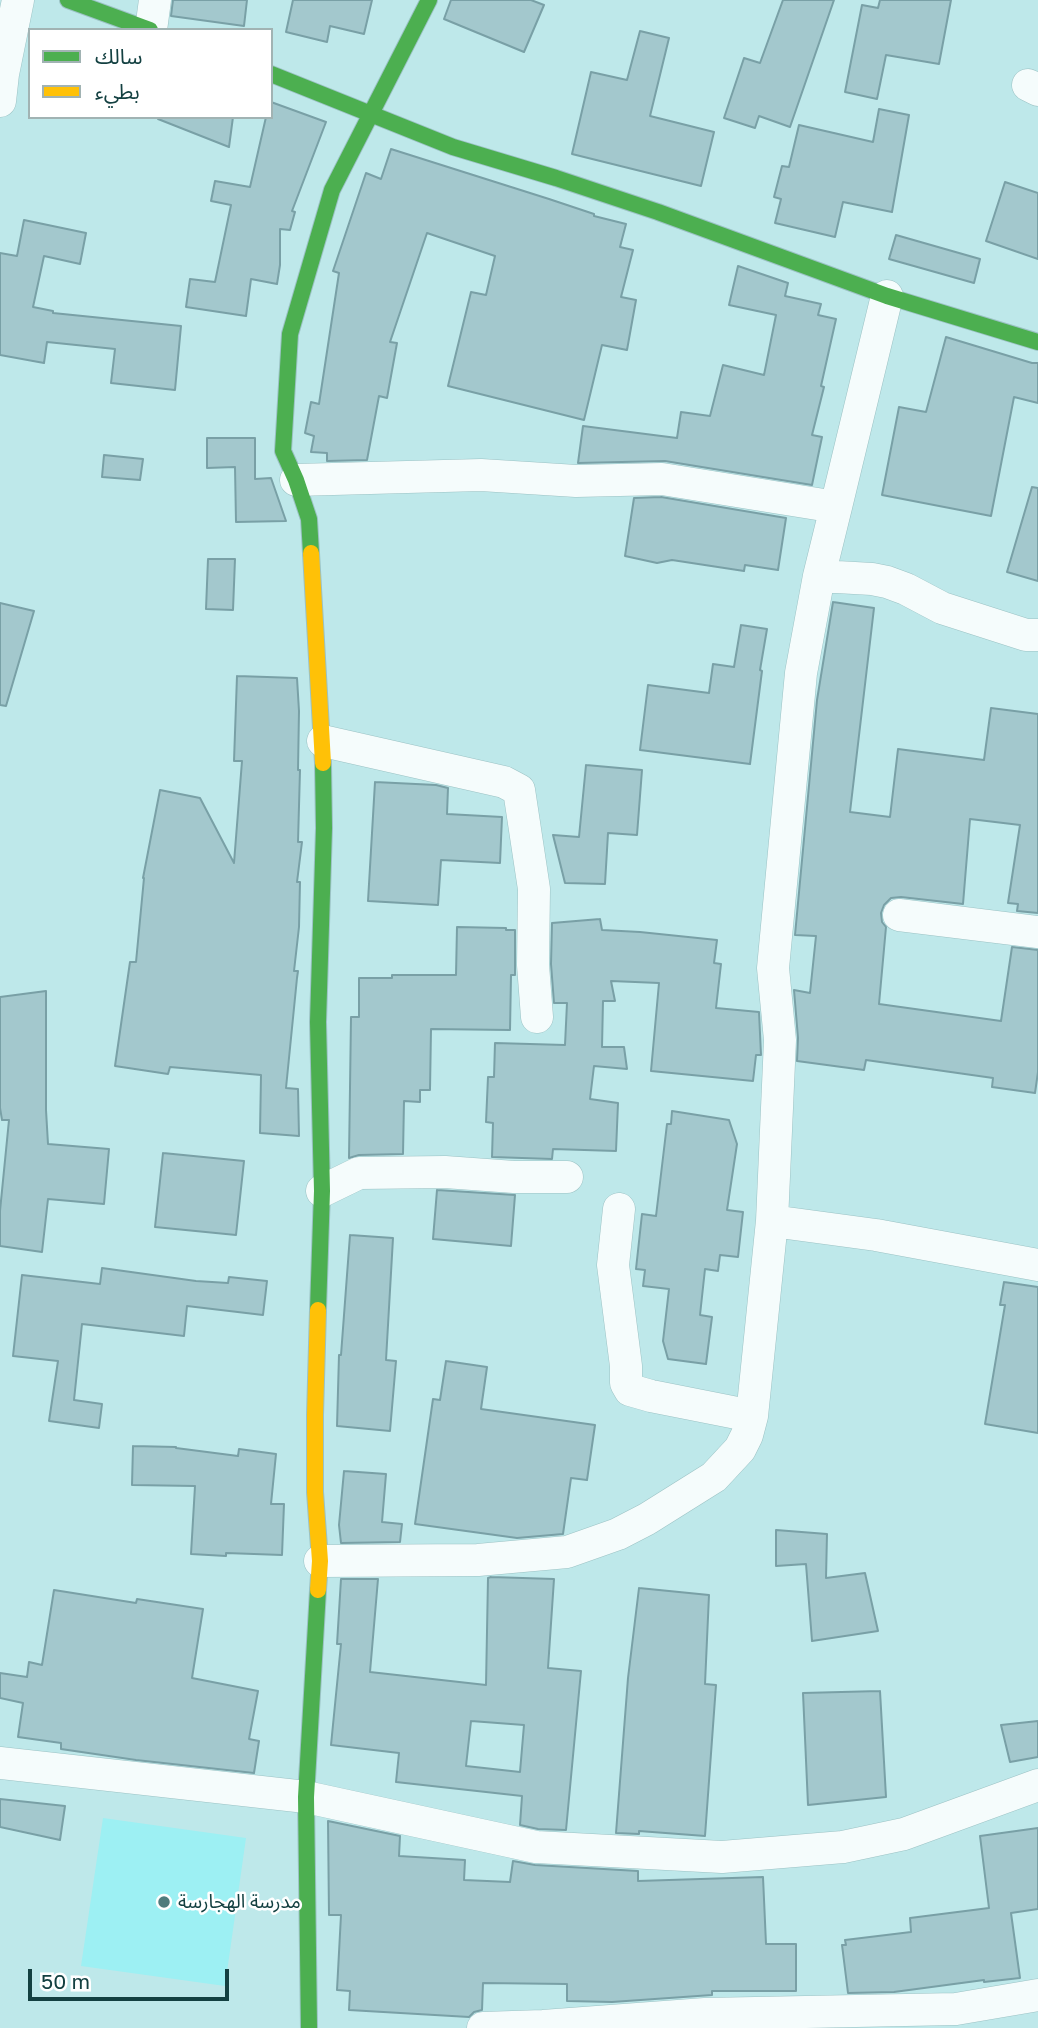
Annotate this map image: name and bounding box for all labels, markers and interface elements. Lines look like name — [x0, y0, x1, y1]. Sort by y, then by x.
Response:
legend — [28, 28, 273, 119]
text: سالك — [95, 43, 142, 69]
text: بطيء — [95, 78, 140, 104]
place label: مدرسة الهجارسة — [178, 1891, 301, 1913]
marker: مدرسة الهجارسة — [156, 1894, 172, 1910]
scale bar — [32, 1954, 233, 1998]
text: 50 m — [41, 1968, 90, 1994]

